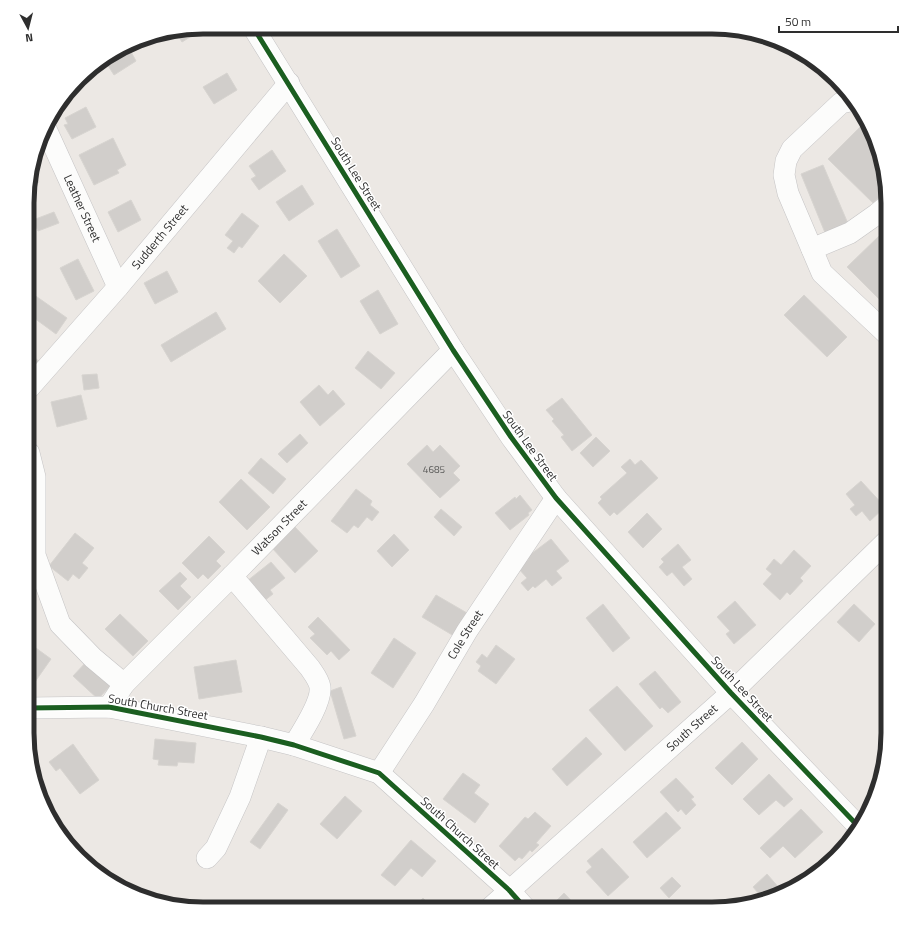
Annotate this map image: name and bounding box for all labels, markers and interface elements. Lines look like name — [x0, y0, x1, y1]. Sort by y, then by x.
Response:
north arrow — [8, 8, 48, 48]
scale bar — [779, 8, 898, 34]
text: 50 m — [785, 12, 811, 31]
text: N — [24, 30, 34, 46]
street label: South Lee Street — [326, 133, 387, 215]
street label: Leather Street — [59, 171, 106, 246]
street label: Sudderth Street — [127, 199, 193, 273]
street label: South Lee Street — [498, 406, 563, 486]
house number: 4685 — [423, 462, 446, 477]
street label: Watson Street — [247, 494, 312, 560]
street label: Cole Street — [442, 605, 488, 663]
street label: South Lee Street — [707, 651, 778, 726]
street label: South Church Street — [107, 688, 210, 725]
street label: South Street — [662, 699, 722, 756]
street label: South Church Street — [416, 792, 505, 874]

